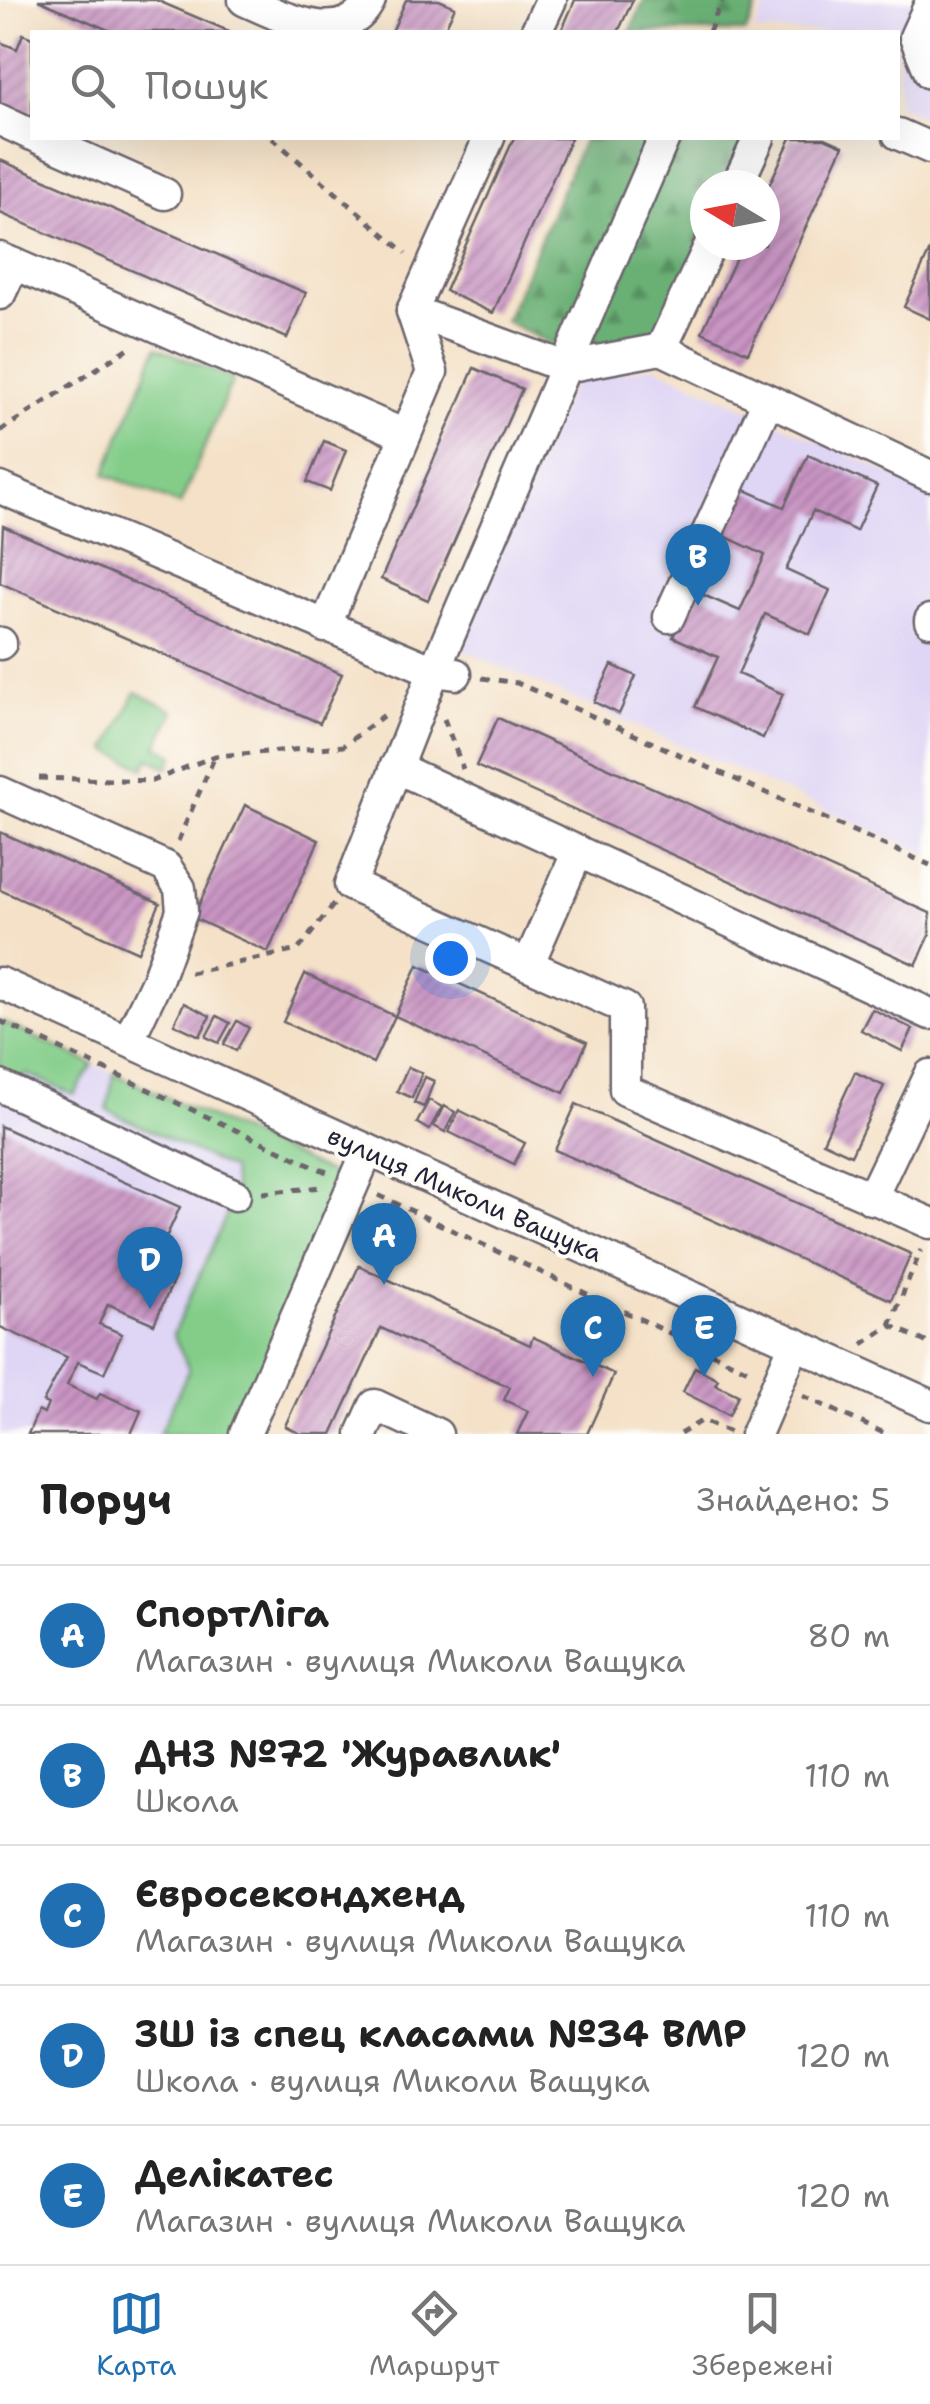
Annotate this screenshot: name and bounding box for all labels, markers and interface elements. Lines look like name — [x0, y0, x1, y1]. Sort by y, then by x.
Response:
search box — [30, 30, 900, 140]
icon: search — [65, 58, 120, 113]
text: Пошук — [145, 60, 268, 111]
north arrow — [690, 170, 780, 260]
pin: B — [666, 524, 730, 606]
your location — [425, 933, 476, 984]
street label: вулиця Миколи Ващука — [322, 1118, 608, 1270]
pin: A — [352, 1202, 416, 1285]
pin: D — [118, 1226, 182, 1309]
pin: C — [560, 1294, 626, 1377]
pin: E — [672, 1294, 736, 1377]
text: Поруч — [40, 1471, 172, 1527]
text: Знайдено: 5 — [697, 1478, 890, 1521]
text: СпортЛіга — [135, 1588, 329, 1639]
text: A — [60, 1614, 85, 1657]
text: 80 m — [807, 1614, 890, 1657]
text: Магазин · вулиця Миколи Ващука — [135, 1639, 685, 1682]
text: ДНЗ №72 'Журавлик' — [135, 1728, 561, 1779]
text: B — [63, 1754, 82, 1797]
text: 110 m — [804, 1754, 890, 1797]
text: Школа — [135, 1779, 239, 1822]
text: Євросекондхенд — [135, 1868, 465, 1919]
text: C — [63, 1894, 82, 1937]
text: 110 m — [804, 1894, 890, 1937]
text: Магазин · вулиця Миколи Ващука — [135, 1919, 685, 1962]
text: ЗШ із спец класами №34 ВМР — [135, 2008, 747, 2059]
text: D — [61, 2034, 84, 2077]
text: 120 m — [796, 2034, 890, 2077]
text: Школа · вулиця Миколи Ващука — [135, 2059, 650, 2102]
text: Делікатес — [135, 2148, 334, 2199]
text: E — [62, 2174, 83, 2217]
text: 120 m — [796, 2174, 890, 2217]
text: Магазин · вулиця Миколи Ващука — [135, 2199, 685, 2242]
tab: Карта — [96, 2286, 176, 2384]
tab: Маршрут — [369, 2286, 500, 2384]
tab: Збережені — [692, 2286, 834, 2384]

